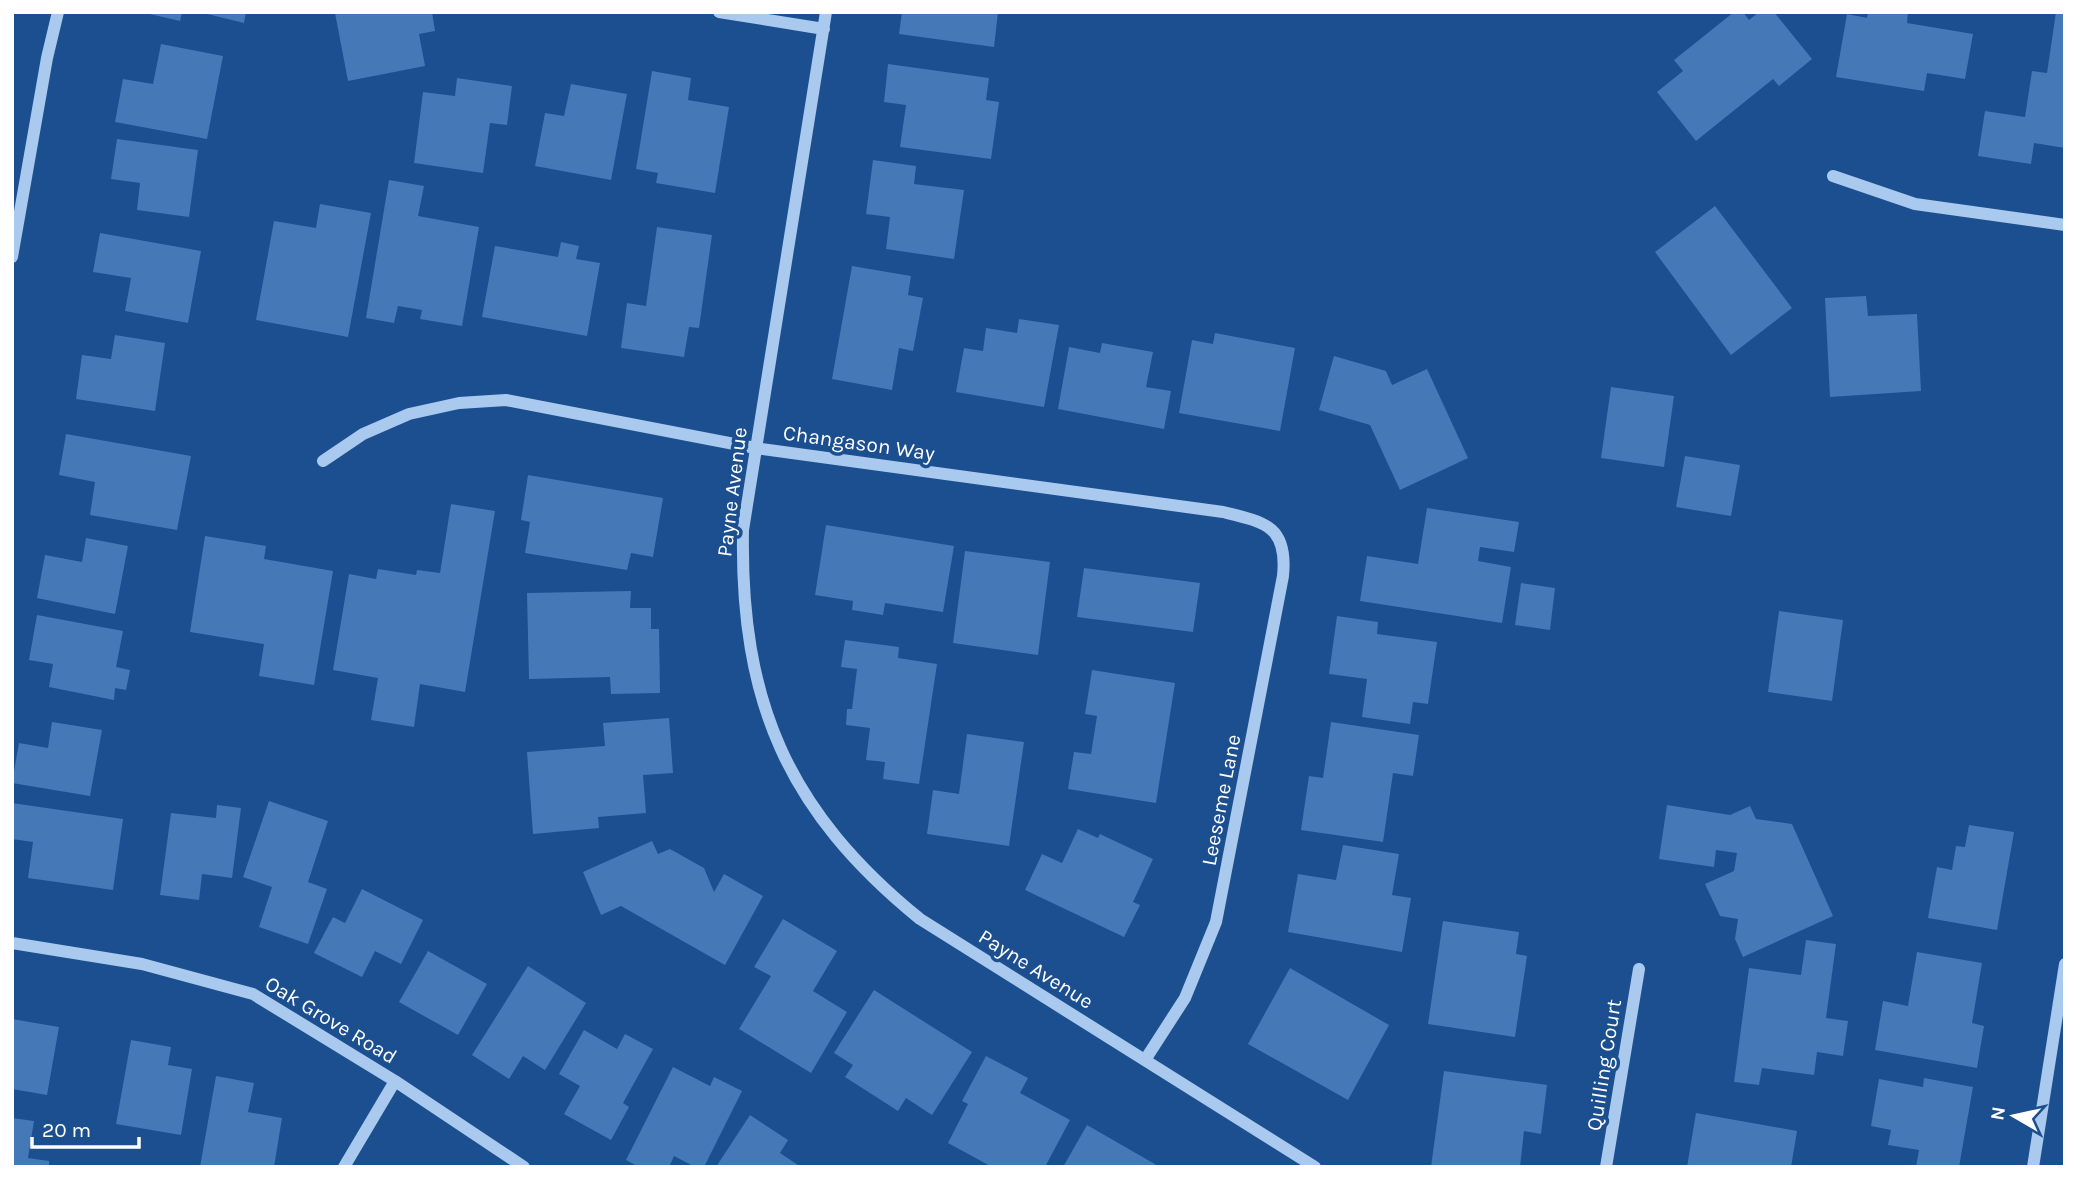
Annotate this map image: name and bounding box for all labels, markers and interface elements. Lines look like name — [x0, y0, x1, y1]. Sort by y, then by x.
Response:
street label: Changason Way — [782, 420, 937, 466]
street label: Payne Avenue — [712, 426, 752, 558]
street label: Leeseme Lane — [1196, 732, 1246, 868]
street label: Payne Avenue — [974, 924, 1098, 1014]
street label: Oak Grove Road — [261, 971, 401, 1069]
street label: Quilling Court — [1582, 997, 1626, 1132]
north arrow — [1979, 1081, 2049, 1151]
text: N — [1986, 1105, 2010, 1122]
scale bar — [32, 1106, 138, 1150]
text: 20 m — [42, 1118, 91, 1142]

